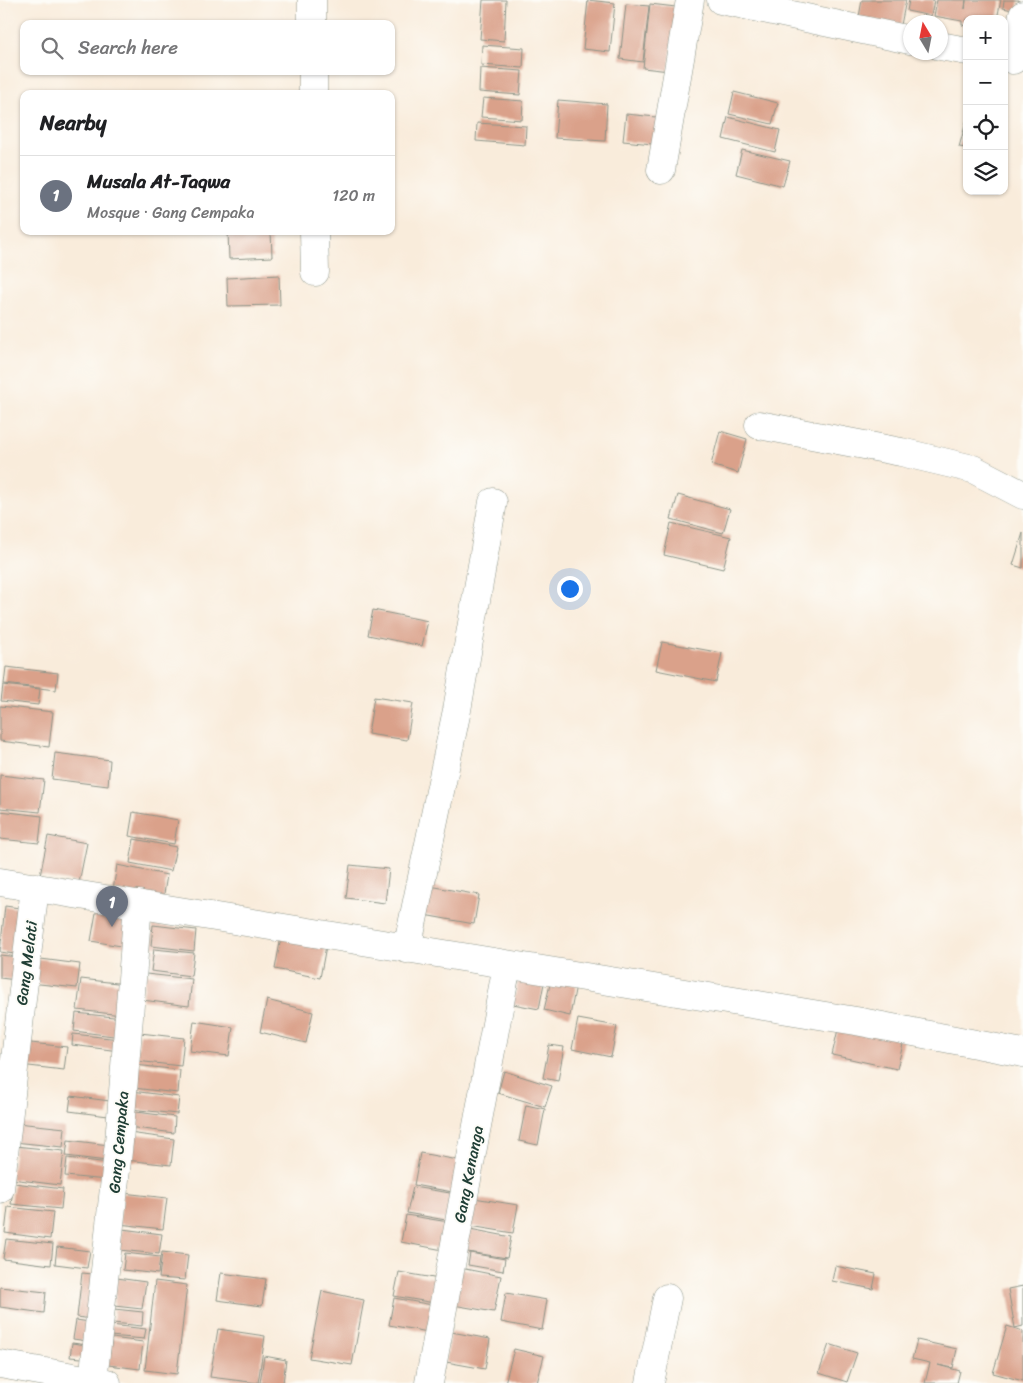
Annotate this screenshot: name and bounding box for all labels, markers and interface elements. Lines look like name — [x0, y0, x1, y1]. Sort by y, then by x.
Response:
north arrow — [903, 15, 948, 60]
map controls — [963, 15, 1008, 195]
button: + — [963, 15, 1008, 60]
search box — [20, 20, 395, 75]
text: Search here — [78, 31, 178, 64]
icon: search — [38, 34, 66, 62]
button: − — [963, 60, 1008, 105]
text: Nearby — [40, 104, 106, 142]
button: locate — [963, 105, 1008, 150]
button: layers — [963, 150, 1008, 195]
text: Musala At-Taqwa — [87, 165, 230, 198]
text: 1 — [53, 181, 59, 210]
text: 120 m — [332, 181, 375, 210]
text: Mosque · Gang Cempaka — [87, 198, 255, 227]
your location — [557, 576, 583, 602]
pin: 1 — [96, 886, 128, 927]
street label: Gang Melati — [7, 919, 46, 1007]
street label: Gang Cempaka — [100, 1090, 137, 1194]
street label: Gang Kenanga — [445, 1123, 492, 1225]

